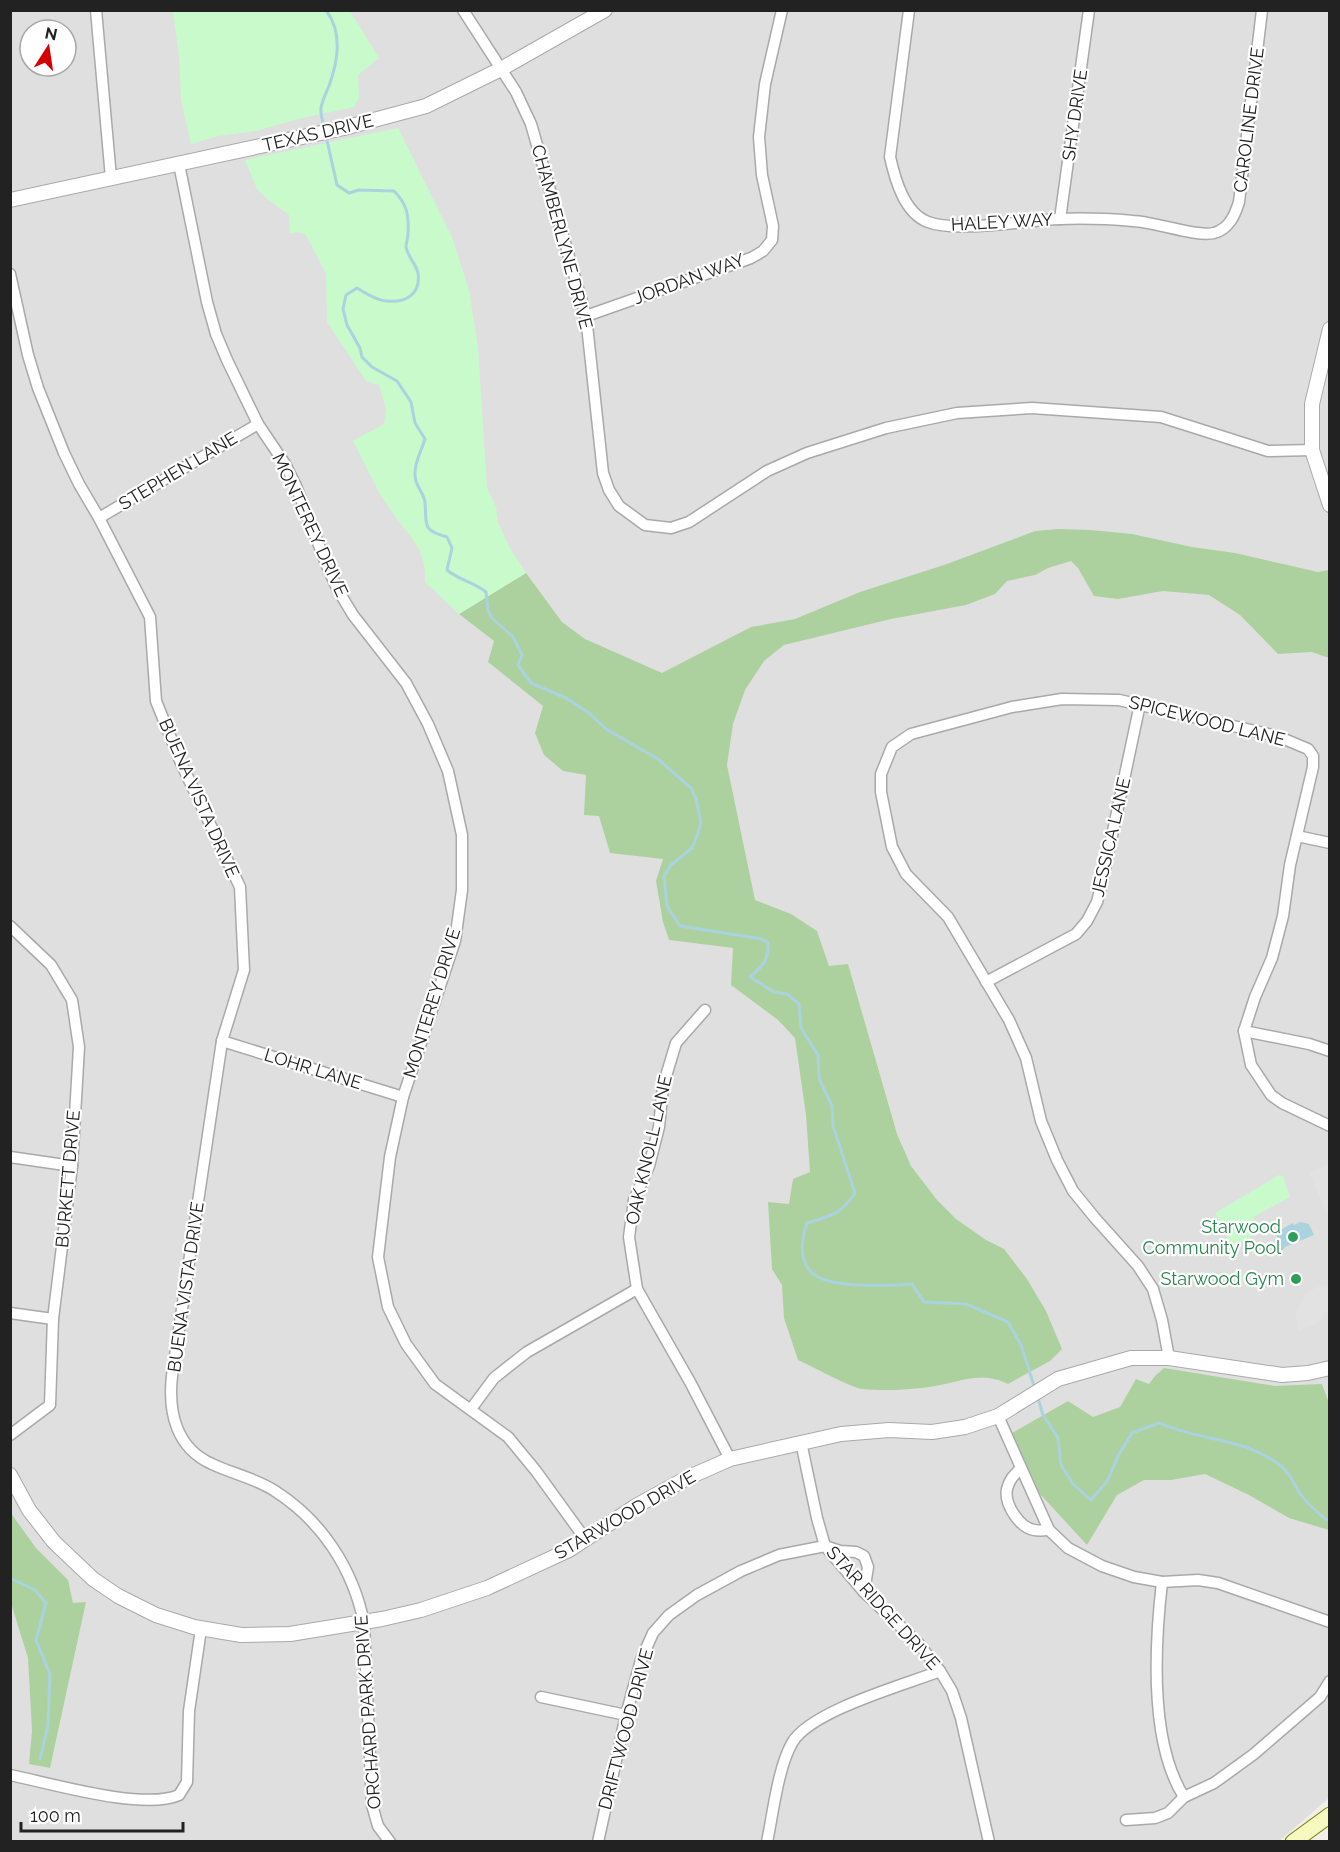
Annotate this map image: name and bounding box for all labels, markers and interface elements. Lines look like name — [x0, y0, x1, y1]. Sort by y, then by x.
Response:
north arrow — [18, 18, 78, 78]
text: N — [43, 23, 59, 44]
street label: CAROLINE DRIVE — [1229, 46, 1268, 194]
street label: SHY DRIVE — [1058, 68, 1091, 162]
street label: TEXAS DRIVE — [260, 110, 375, 155]
street label: CHAMBERLYNE DRIVE — [528, 142, 597, 331]
street label: HALEY WAY — [950, 208, 1054, 235]
street label: JORDAN WAY — [630, 249, 747, 308]
street label: STEPHEN LANE — [115, 427, 241, 514]
street label: MONTEREY DRIVE — [268, 450, 353, 600]
street label: SPICEWOOD LANE — [1127, 691, 1287, 750]
street label: BUENA VISTA DRIVE — [155, 715, 244, 881]
street label: JESSICA LANE — [1087, 775, 1134, 899]
street label: MONTEREY DRIVE — [399, 925, 464, 1080]
street label: LOHR LANE — [262, 1044, 364, 1093]
street label: OAK KNOLL LANE — [621, 1073, 676, 1227]
street label: BURKETT DRIVE — [51, 1109, 84, 1249]
street label: BUENA VISTA DRIVE — [163, 1200, 208, 1373]
place label: Starwood Community Pool — [1143, 1216, 1281, 1258]
marker: Starwood Community Pool — [1286, 1230, 1300, 1244]
place label: Starwood Gym — [1161, 1268, 1284, 1289]
marker: Starwood Gym — [1289, 1272, 1303, 1286]
street label: STARWOOD DRIVE — [550, 1466, 699, 1564]
street label: STAR RIDGE DRIVE — [822, 1542, 944, 1674]
street label: ORCHARD PARK DRIVE — [350, 1614, 385, 1810]
street label: DRIFTWOOD DRIVE — [594, 1646, 657, 1812]
scale bar — [21, 1795, 183, 1833]
text: 100 m — [30, 1805, 81, 1826]

